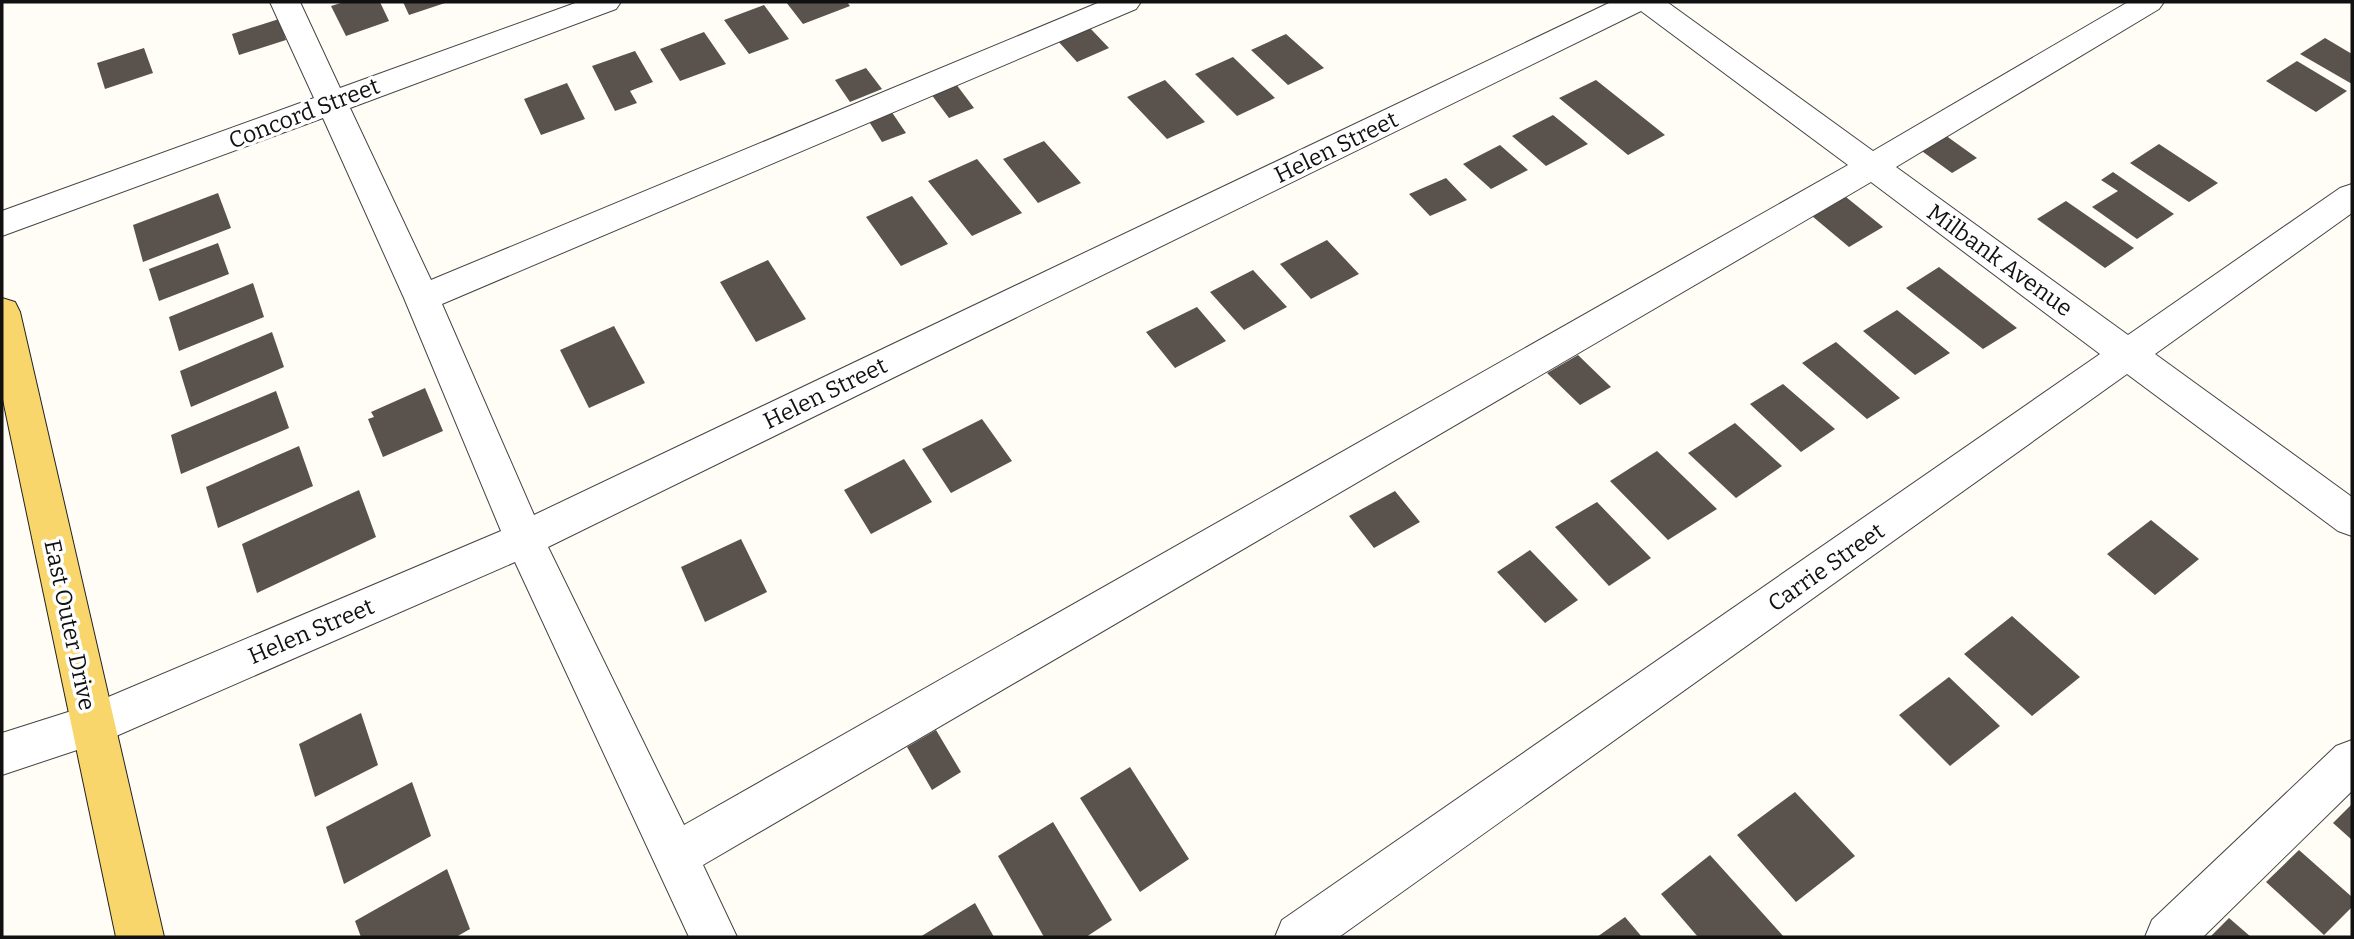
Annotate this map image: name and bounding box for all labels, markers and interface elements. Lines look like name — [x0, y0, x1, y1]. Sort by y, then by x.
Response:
street label: Concord Street — [225, 71, 383, 155]
street label: Helen Street — [1270, 105, 1402, 189]
street label: Milbank Avenue — [1922, 198, 2078, 322]
street label: Helen Street — [759, 351, 891, 435]
street label: Carrie Street — [1762, 517, 1890, 617]
street label: East Outer Drive — [38, 537, 102, 713]
street label: Helen Street — [244, 592, 378, 670]

